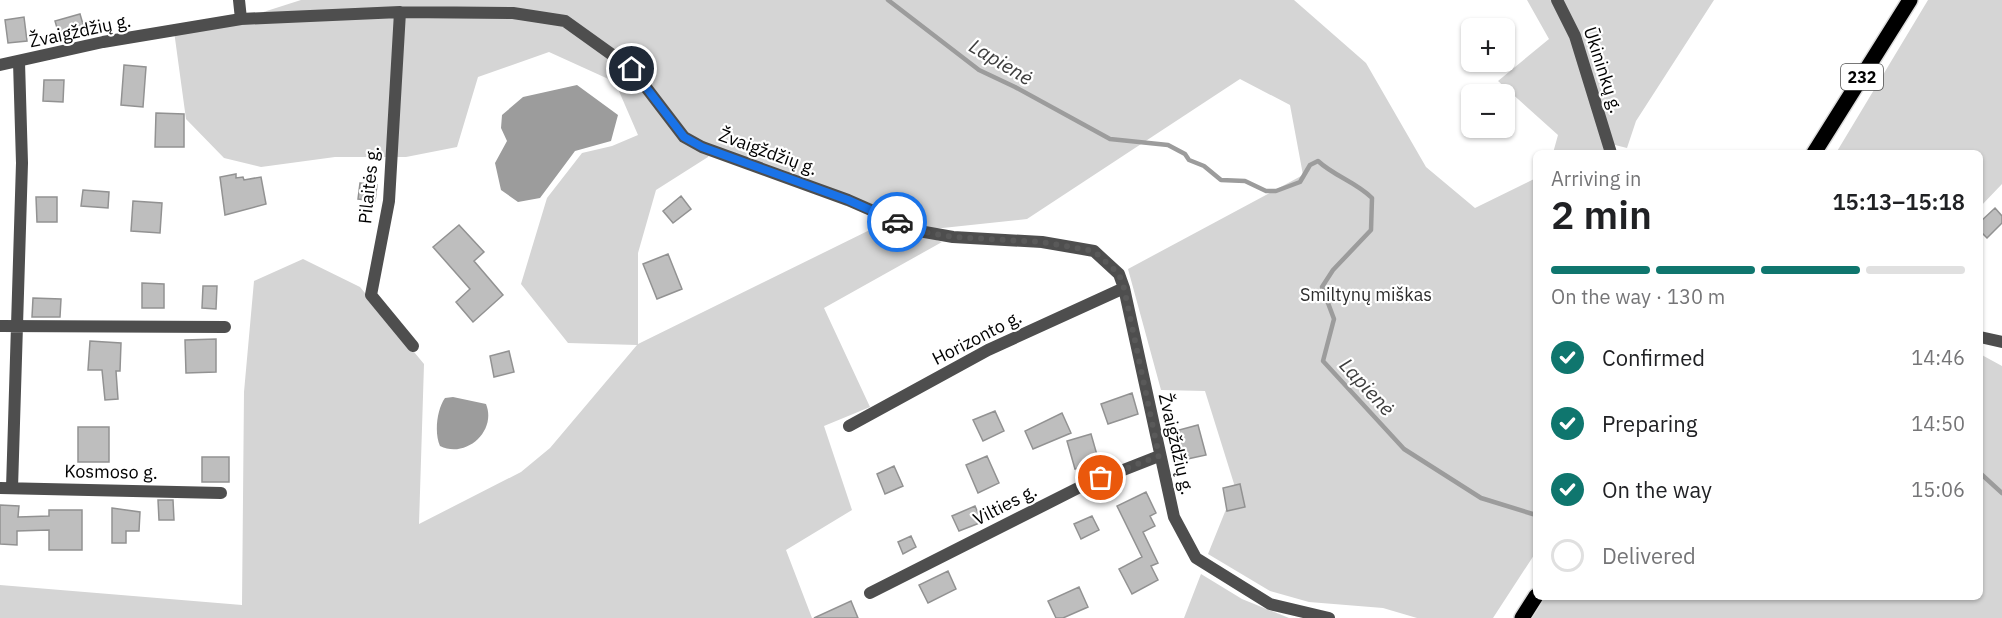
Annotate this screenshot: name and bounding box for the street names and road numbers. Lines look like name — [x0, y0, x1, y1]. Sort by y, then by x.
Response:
street label: Žvaigždžių g. — [27, 9, 133, 53]
street label: Ūkininkų g. — [1579, 24, 1628, 116]
road number: 232 — [1841, 64, 1883, 90]
street label: Žvaigždžių g. — [716, 123, 821, 180]
street label: Pilaitės g. — [353, 145, 384, 225]
street label: Horizonto g. — [928, 305, 1025, 370]
street label: Žvaigždžių g. — [1154, 391, 1199, 497]
street label: Kosmoso g. — [64, 459, 158, 484]
street label: Vilties g. — [969, 479, 1041, 530]

